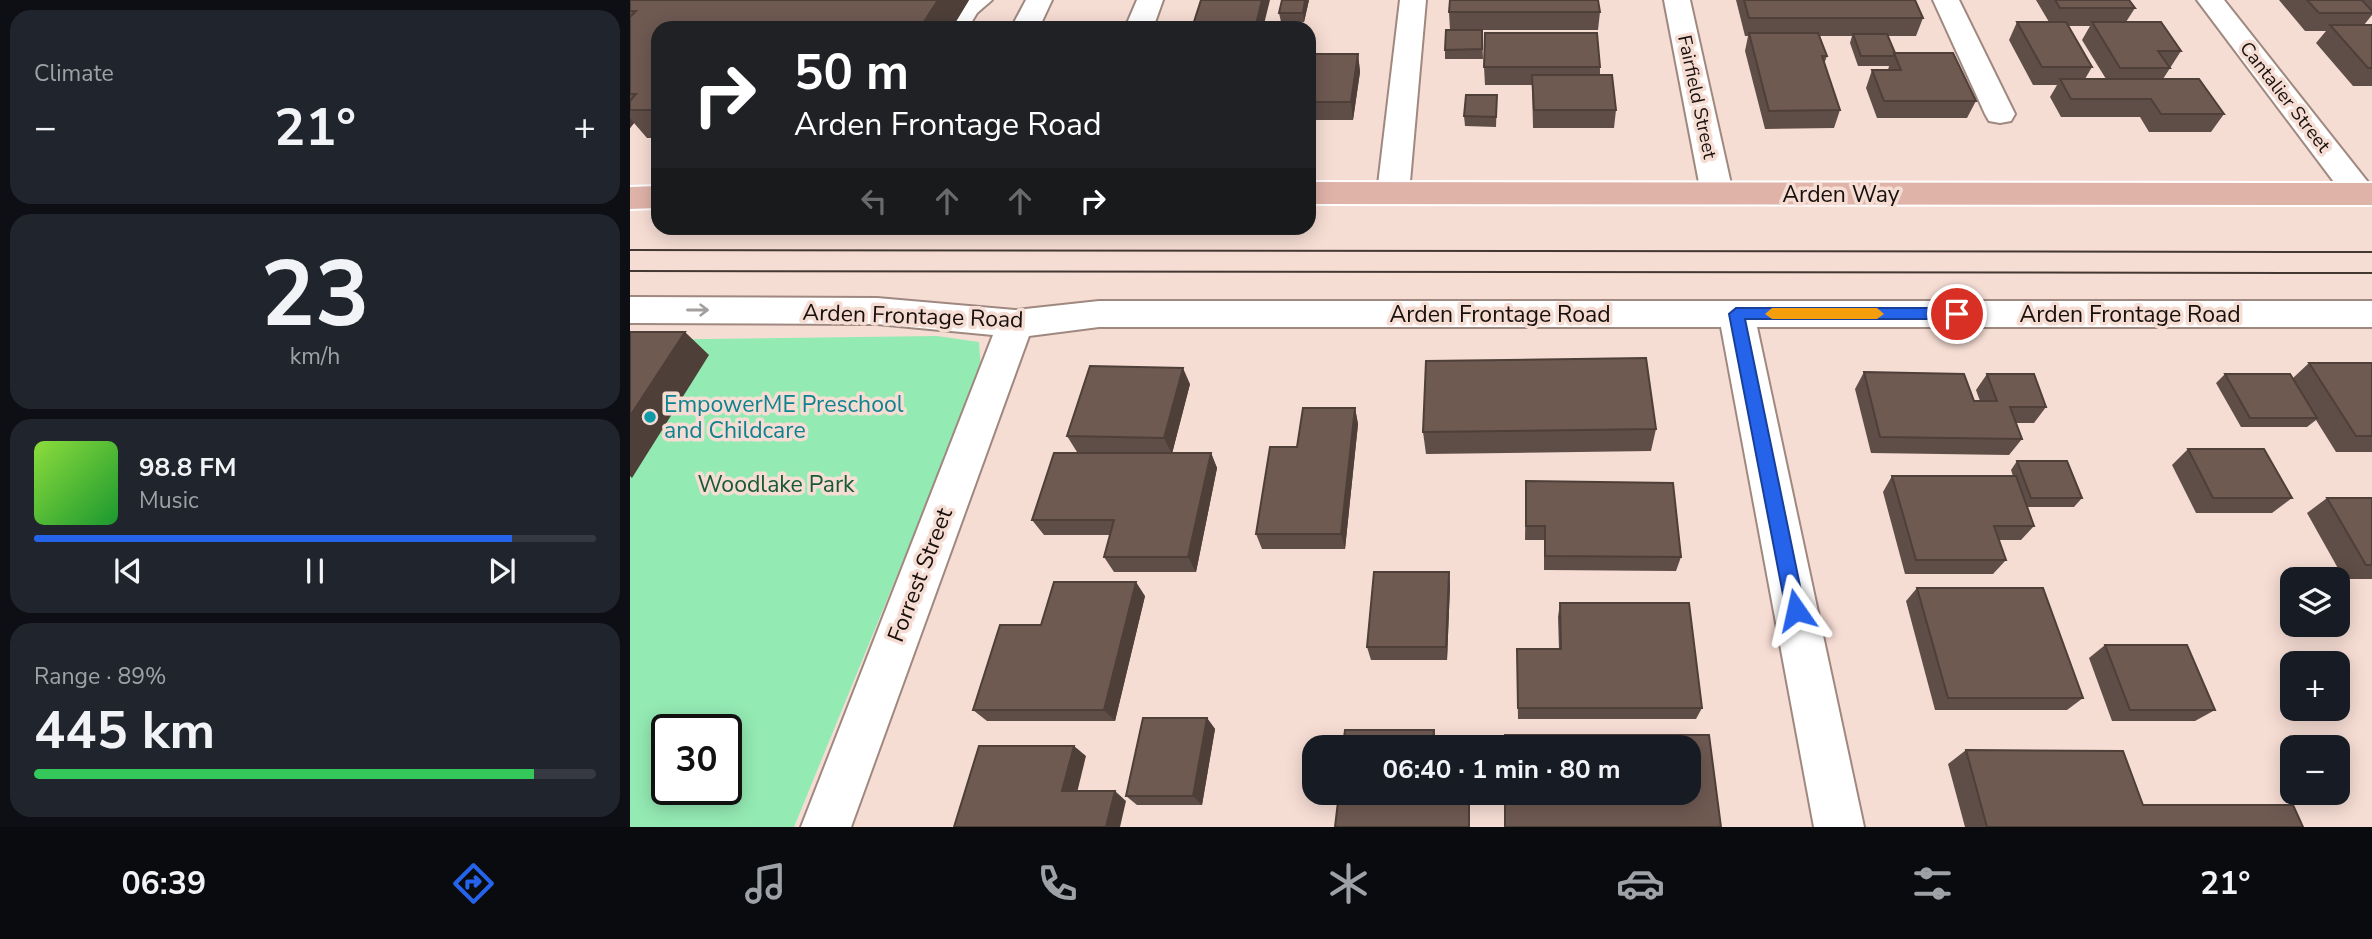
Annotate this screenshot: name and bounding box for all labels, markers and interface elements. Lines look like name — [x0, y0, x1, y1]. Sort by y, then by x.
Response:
street label: Fairfield Street — [1671, 33, 1723, 162]
street label: Cantalier Street — [2234, 36, 2337, 158]
text: 50 m — [794, 39, 909, 106]
icon: right — [679, 49, 770, 140]
text: Climate — [34, 58, 114, 89]
text: 21° — [274, 92, 356, 163]
text: − — [34, 102, 57, 153]
text: + — [573, 102, 596, 153]
text: Arden Frontage Road — [794, 103, 1102, 146]
street label: Arden Way — [1782, 179, 1900, 210]
icon: left — [855, 182, 893, 220]
icon: ahead — [928, 182, 966, 220]
icon: ahead — [1001, 182, 1039, 220]
icon: right — [1074, 182, 1112, 220]
text: 23 — [260, 233, 370, 357]
pin — [1927, 284, 1987, 344]
icon: arrive — [1938, 295, 1976, 333]
street label: Arden Frontage Road — [802, 297, 1024, 335]
street label: Arden Frontage Road — [1389, 299, 1611, 330]
street label: Arden Frontage Road — [2019, 299, 2241, 330]
one-way arrow — [686, 303, 709, 317]
text: km/h — [290, 341, 340, 372]
place label: EmpowerME Preschool and Childcare — [664, 389, 904, 446]
marker: EmpowerME Preschool and Childcare — [642, 409, 658, 425]
text: 98.8 FM — [139, 450, 236, 485]
park label: Woodlake Park — [697, 469, 855, 500]
text: Music — [139, 485, 199, 516]
street label: Forrest Street — [880, 503, 960, 646]
icon: previous — [109, 552, 147, 590]
icon: pause — [296, 552, 334, 590]
icon: next — [483, 552, 521, 590]
map controls — [2280, 567, 2350, 805]
button: layers — [2280, 567, 2350, 637]
position arrow — [1759, 573, 1833, 647]
button: + — [2280, 651, 2350, 721]
text: Range · 89% — [34, 661, 166, 692]
text: 445 km — [34, 695, 215, 766]
speed limit sign: 30 — [651, 714, 742, 805]
button: − — [2280, 735, 2350, 805]
text: 06:40 · 1 min · 80 m — [1382, 752, 1621, 787]
icon: directions — [449, 859, 498, 908]
icon: music — [741, 859, 790, 908]
icon: phone — [1033, 859, 1082, 908]
icon: climate — [1324, 859, 1373, 908]
icon: car — [1616, 859, 1665, 908]
icon: filters — [1908, 859, 1957, 908]
text: 06:39 — [121, 862, 206, 905]
text: 21° — [2200, 862, 2250, 905]

